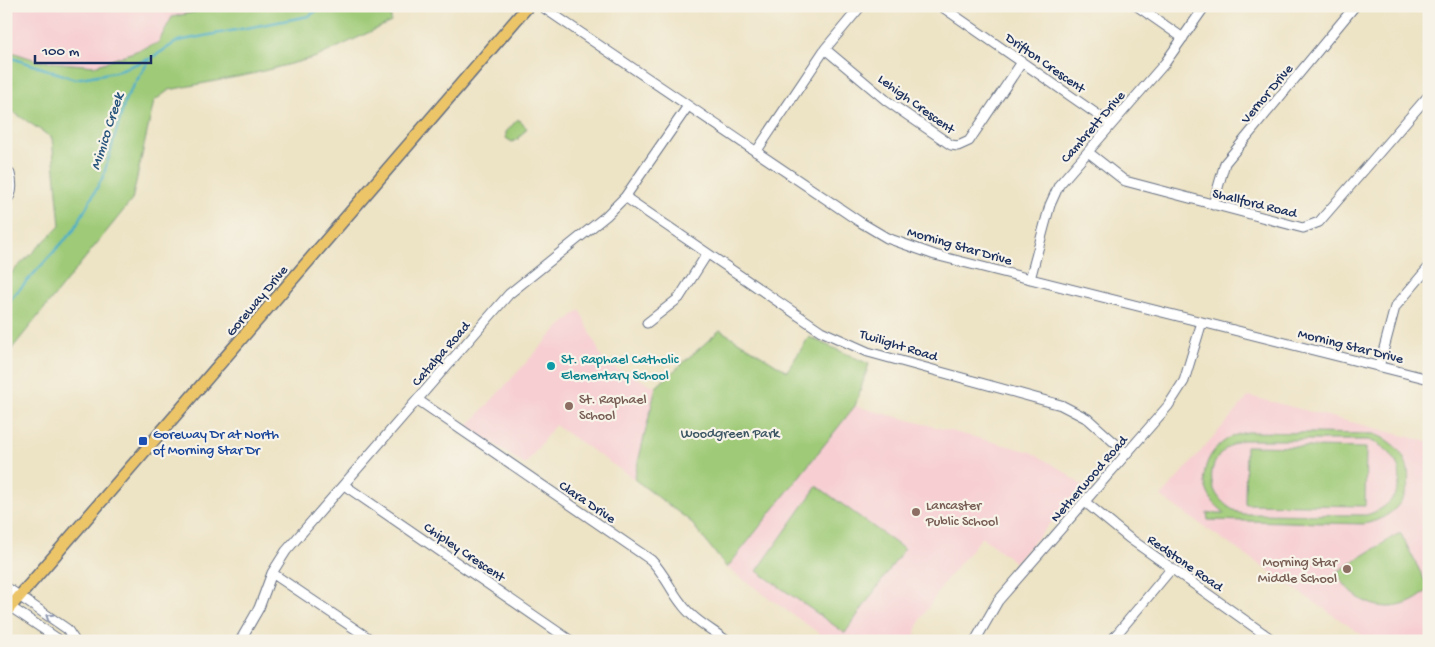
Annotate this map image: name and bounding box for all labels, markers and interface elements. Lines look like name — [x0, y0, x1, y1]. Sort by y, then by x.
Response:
street label: Drifton Crescent — [1001, 30, 1089, 99]
scale bar — [35, 32, 151, 64]
text: 100 m — [41, 43, 80, 61]
street label: Vernor Drive — [1237, 61, 1298, 129]
street label: Lehigh Crescent — [874, 71, 958, 139]
street label: Cambrett Drive — [1058, 87, 1130, 167]
water label: Mimico Creek — [87, 90, 129, 172]
street label: Shallford Road — [1210, 186, 1300, 224]
street label: Morning Star Drive — [905, 224, 1014, 271]
street label: Goreway Drive — [223, 262, 293, 341]
street label: Catalpa Road — [409, 317, 476, 391]
street label: Twilight Road — [856, 326, 941, 367]
street label: Morning Star Drive — [1296, 326, 1406, 369]
place label: St. Raphael Catholic Elementary School — [561, 352, 680, 385]
marker: St. Raphael Catholic Elementary School — [545, 360, 557, 372]
place label: St. Raphael School — [579, 392, 647, 425]
marker: St. Raphael School — [563, 400, 575, 412]
park label: Woodgreen Park — [681, 426, 781, 443]
place label: Goreway Dr at North of Morning Star Dr — [153, 427, 279, 460]
street label: Netherwood Road — [1048, 431, 1133, 526]
marker: Goreway Dr at North of Morning Star Dr — [137, 435, 149, 447]
street label: Clara Drive — [555, 478, 619, 529]
place label: Lancaster Public School — [925, 498, 998, 531]
marker: Lancaster Public School — [910, 506, 922, 518]
street label: Chipley Crescent — [420, 520, 509, 587]
street label: Redstone Road — [1143, 532, 1227, 597]
place label: Morning Star Middle School — [1258, 555, 1338, 588]
marker: Morning Star Middle School — [1341, 563, 1353, 575]
one-way arrow — [46, 614, 55, 624]

